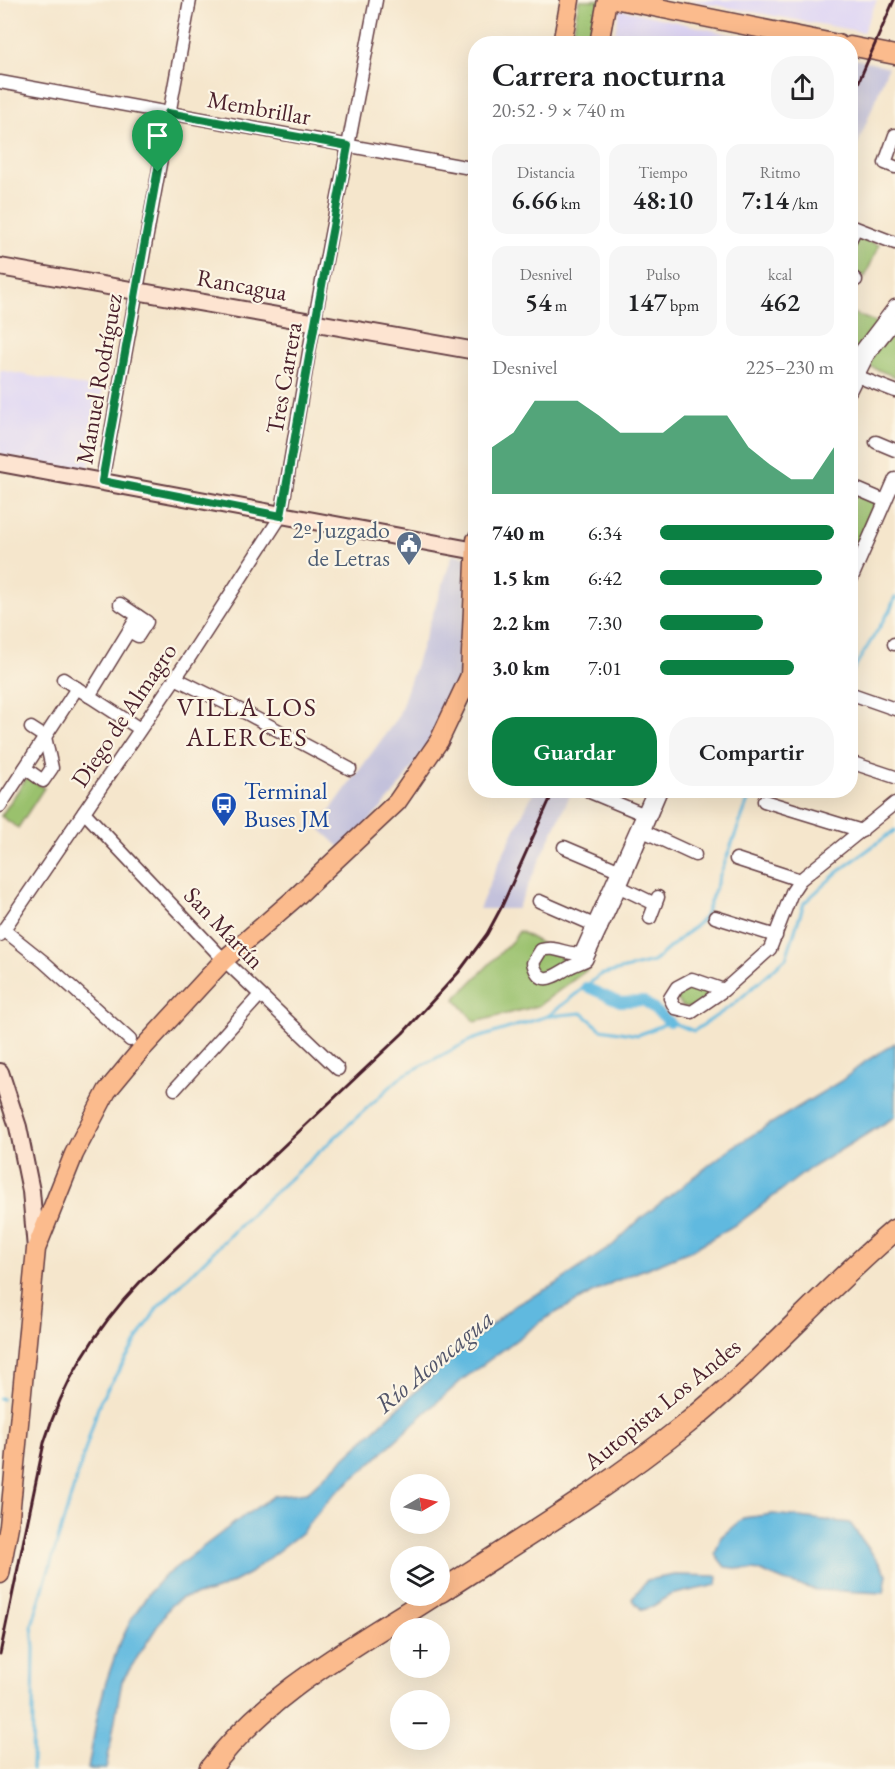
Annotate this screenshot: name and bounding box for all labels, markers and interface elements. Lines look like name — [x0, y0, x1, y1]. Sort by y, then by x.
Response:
text: Carrera nocturna — [492, 53, 725, 96]
button: share — [771, 56, 834, 119]
street label: Membrillar — [205, 83, 313, 132]
text: 20:52 · 9 × 740 m — [492, 97, 625, 123]
pin — [132, 110, 183, 172]
icon: arrive — [141, 119, 174, 152]
text: Distancia — [517, 162, 575, 183]
text: Tiempo — [638, 162, 688, 183]
text: Ritmo — [760, 162, 800, 183]
text: 6.66 — [511, 183, 558, 217]
text: 48:10 — [633, 183, 693, 217]
text: 7:14 — [742, 183, 789, 217]
text: km — [558, 193, 581, 214]
text: /km — [789, 193, 818, 214]
street label: Rancagua — [195, 261, 290, 308]
text: Desnivel — [520, 264, 572, 285]
text: Pulso — [646, 264, 680, 285]
text: kcal — [768, 264, 792, 285]
text: 54 — [525, 285, 552, 319]
text: 147 — [627, 285, 667, 319]
text: 462 — [760, 285, 800, 319]
street label: Manuel Rodríguez — [68, 291, 129, 467]
text: m — [552, 295, 567, 316]
text: bpm — [667, 295, 699, 316]
street label: Tres Carrera — [258, 319, 309, 436]
text: Desnivel — [492, 354, 558, 380]
text: 225–230 m — [746, 354, 834, 380]
place label: 2º Juzgado de Letras — [292, 514, 390, 573]
text: 740 m — [492, 520, 545, 546]
text: 6:34 — [588, 520, 622, 546]
public building icon: 2º Juzgado de Letras — [394, 529, 424, 567]
text: 1.5 km — [492, 565, 550, 591]
text: 6:42 — [588, 565, 622, 591]
text: 2.2 km — [492, 610, 550, 636]
text: 7:30 — [588, 610, 622, 636]
street label: Diego de Almagro — [64, 636, 183, 793]
text: 3.0 km — [492, 655, 550, 681]
text: 7:01 — [588, 655, 622, 681]
district label: VILLA LOS ALERCES — [177, 690, 317, 754]
button: Guardar — [492, 717, 657, 786]
button: Compartir — [669, 717, 834, 786]
place label: Terminal Buses JM — [244, 775, 330, 834]
bus stop icon: Terminal Buses JM — [209, 790, 239, 828]
street label: San Martín — [177, 880, 272, 976]
water label: Río Aconcagua — [367, 1301, 501, 1421]
street label: Autopista Los Andes — [576, 1331, 747, 1477]
north arrow — [390, 1474, 450, 1534]
map controls — [390, 1474, 450, 1750]
button: layers — [390, 1546, 450, 1606]
button: + — [390, 1618, 450, 1678]
button: − — [390, 1690, 450, 1750]

